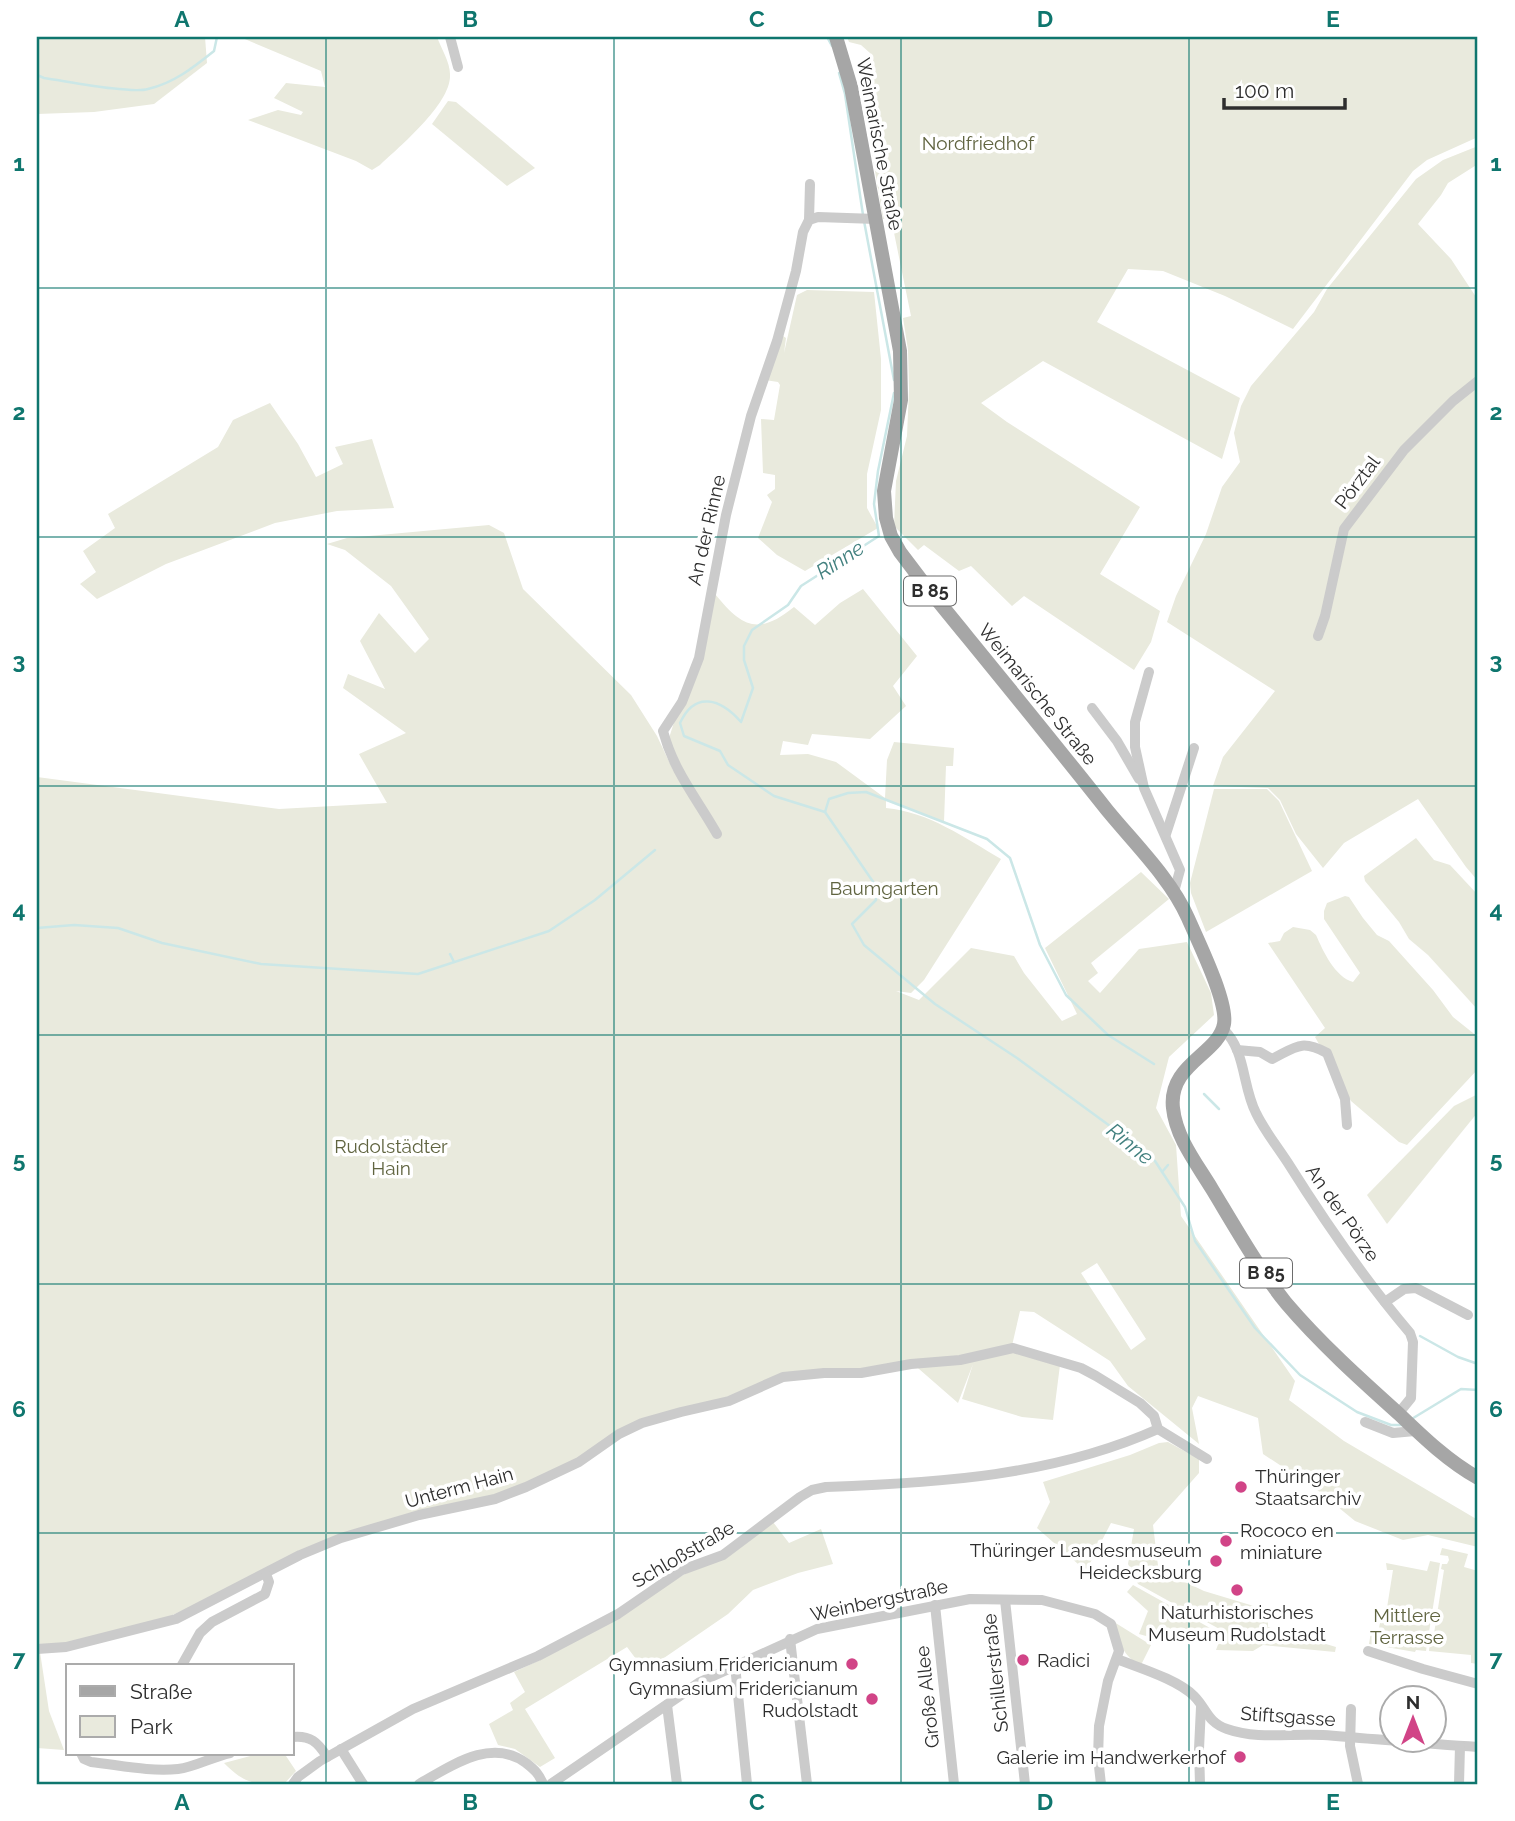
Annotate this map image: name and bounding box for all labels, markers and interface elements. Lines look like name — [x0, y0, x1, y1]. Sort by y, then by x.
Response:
text: A — [174, 5, 190, 32]
text: B — [462, 5, 478, 32]
text: C — [749, 5, 765, 32]
text: D — [1037, 5, 1053, 32]
text: E — [1326, 5, 1340, 32]
street label: Weimarische Straße — [852, 56, 908, 232]
scale bar — [1224, 66, 1345, 110]
text: 100 m — [1235, 78, 1294, 103]
park label: Nordfriedhof — [922, 132, 1035, 154]
text: 1 — [13, 149, 25, 176]
text: 1 — [1490, 149, 1502, 176]
text: 2 — [13, 398, 25, 425]
text: 2 — [1490, 398, 1502, 425]
street label: Pörztal — [1330, 450, 1385, 513]
street label: An der Rinne — [683, 473, 729, 587]
water label: Rinne — [811, 535, 868, 584]
road number: B 85 — [904, 576, 956, 606]
street label: Weimarische Straße — [974, 619, 1102, 769]
text: 3 — [13, 647, 25, 674]
text: 3 — [1490, 647, 1502, 674]
park label: Baumgarten — [830, 877, 938, 899]
text: 4 — [12, 896, 26, 923]
text: 4 — [1489, 896, 1503, 923]
water label: Rinne — [1102, 1117, 1158, 1170]
park label: Rudolstädter Hain — [334, 1135, 448, 1179]
text: 5 — [13, 1146, 26, 1173]
text: 5 — [1490, 1146, 1503, 1173]
street label: An der Pörze — [1302, 1161, 1384, 1265]
road number: B 85 — [1240, 1258, 1292, 1288]
text: 6 — [12, 1395, 26, 1422]
text: 6 — [1489, 1395, 1503, 1422]
street label: Unterm Hain — [403, 1462, 515, 1512]
place label: Thüringer Staatsarchiv — [1255, 1465, 1361, 1509]
marker: Thüringer Staatsarchiv — [1233, 1479, 1249, 1495]
street label: Schloßstraße — [628, 1516, 738, 1592]
place label: Rococo en miniature — [1240, 1519, 1334, 1563]
marker: Rococo en miniature — [1218, 1533, 1234, 1549]
place label: Thüringer Landesmuseum Heidecksburg — [970, 1539, 1202, 1583]
marker: Thüringer Landesmuseum Heidecksburg — [1208, 1553, 1224, 1569]
street label: Weinbergstraße — [808, 1575, 950, 1625]
marker: Naturhistorisches Museum Rudolstadt — [1229, 1582, 1245, 1598]
place label: Naturhistorisches Museum Rudolstadt — [1148, 1601, 1327, 1645]
park label: Mittlere Terrasse — [1370, 1604, 1444, 1648]
street label: Schillerstraße — [978, 1612, 1012, 1734]
text: 7 — [13, 1644, 26, 1671]
text: 7 — [1490, 1644, 1503, 1671]
street label: Große Allee — [911, 1645, 943, 1749]
place label: Radici — [1037, 1649, 1090, 1671]
marker: Radici — [1015, 1652, 1031, 1668]
place label: Gymnasium Fridericianum — [609, 1653, 838, 1675]
marker: Gymnasium Fridericianum — [844, 1656, 860, 1672]
legend — [66, 1664, 294, 1755]
place label: Gymnasium Fridericianum Rudolstadt — [629, 1677, 859, 1721]
text: Straße — [130, 1679, 192, 1704]
north arrow — [1378, 1685, 1448, 1755]
marker: Gymnasium Fridericianum Rudolstadt — [864, 1691, 880, 1707]
text: N — [1406, 1691, 1420, 1713]
street label: Stiftsgasse — [1240, 1702, 1336, 1730]
text: Park — [130, 1714, 173, 1739]
place label: Galerie im Handwerkerhof — [996, 1746, 1227, 1768]
marker: Galerie im Handwerkerhof — [1232, 1749, 1248, 1765]
text: A — [174, 1788, 190, 1815]
text: B — [462, 1788, 478, 1815]
text: C — [749, 1788, 765, 1815]
text: D — [1037, 1788, 1053, 1815]
text: E — [1326, 1788, 1340, 1815]

